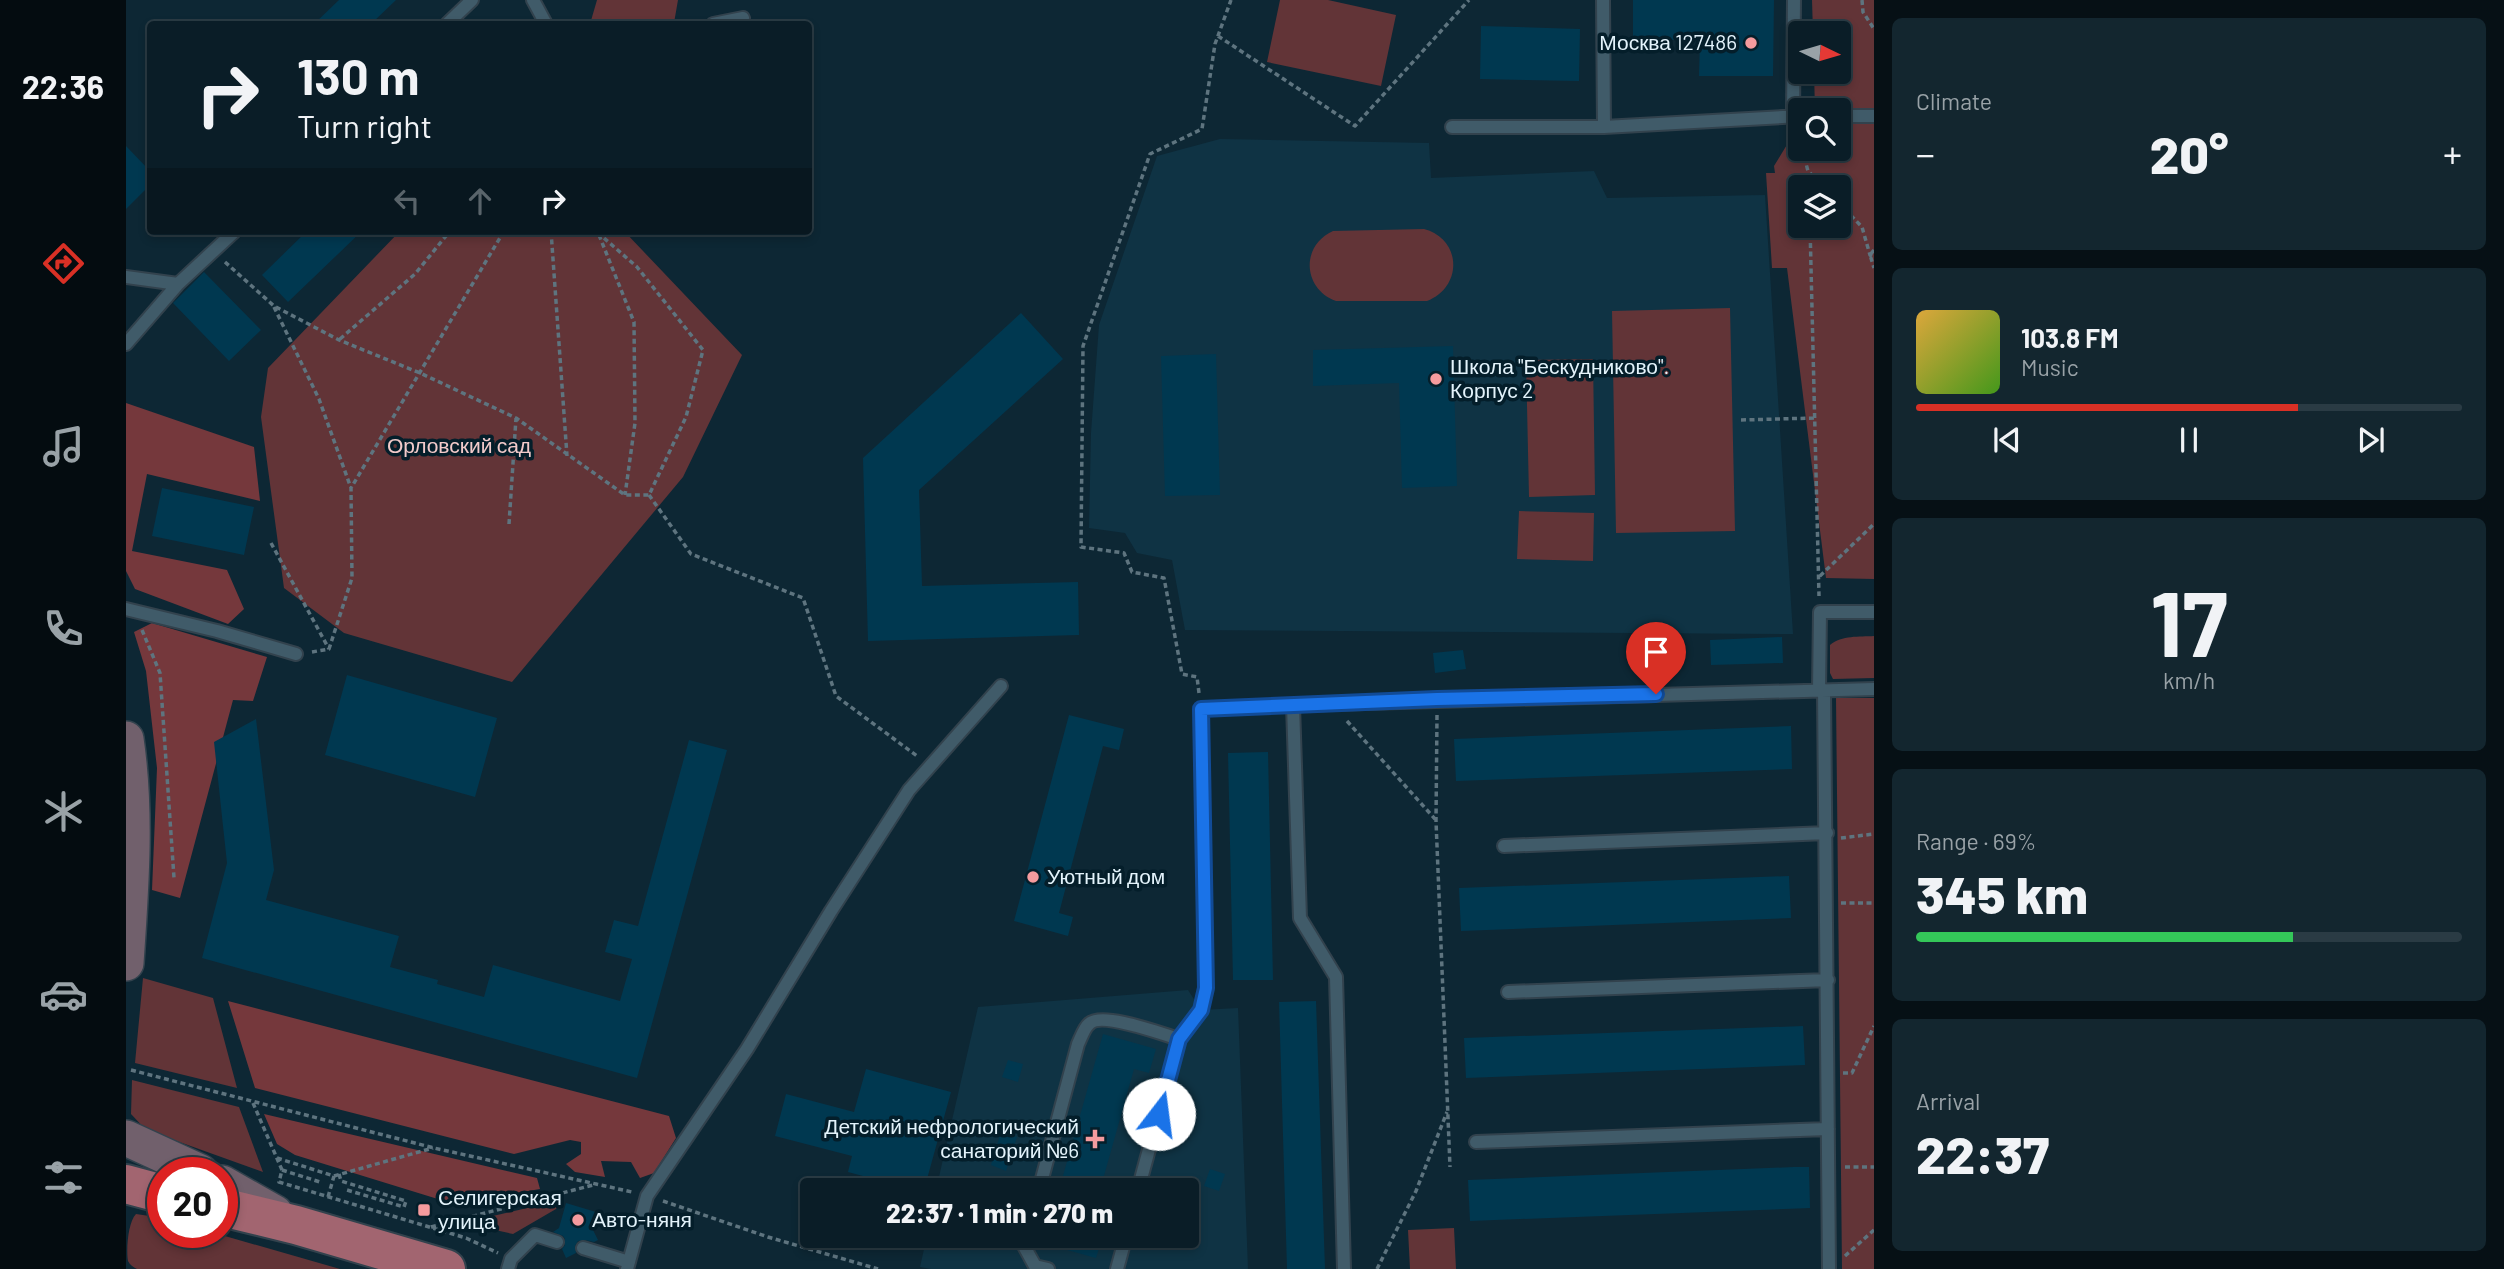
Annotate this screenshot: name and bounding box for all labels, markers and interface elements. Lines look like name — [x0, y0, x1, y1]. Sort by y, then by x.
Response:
north arrow — [1788, 21, 1852, 84]
map controls — [1788, 21, 1851, 238]
place label: Москва 127486 — [1599, 29, 1737, 54]
marker: Москва 127486 — [1743, 35, 1759, 51]
text: 130 m — [297, 46, 419, 105]
icon: right — [182, 49, 273, 140]
text: 22:36 — [22, 67, 104, 105]
text: Climate — [1916, 87, 1992, 115]
button: search — [1788, 98, 1851, 161]
text: Turn right — [297, 106, 432, 144]
text: 20° — [2150, 122, 2228, 184]
text: − — [1916, 130, 1935, 176]
text: + — [2443, 130, 2462, 176]
button: layers — [1788, 175, 1851, 238]
icon: left — [388, 182, 426, 220]
icon: ahead — [461, 182, 499, 220]
icon: right — [534, 182, 572, 220]
icon: directions — [39, 239, 88, 288]
text: 103.8 FM — [2021, 322, 2119, 353]
place label: Школа "Бескудниково". Корпус 2 — [1450, 353, 1669, 402]
text: Music — [2021, 353, 2079, 381]
marker: Школа "Бескудниково". Корпус 2 — [1428, 371, 1444, 387]
icon: previous — [1988, 421, 2026, 459]
icon: pause — [2170, 421, 2208, 459]
icon: next — [2352, 421, 2390, 459]
icon: music — [39, 422, 88, 471]
park label: Орловский сад — [387, 432, 531, 457]
text: 17 — [2150, 566, 2228, 675]
icon: phone — [39, 604, 88, 653]
pin — [1626, 622, 1686, 694]
icon: arrive — [1637, 633, 1675, 671]
text: km/h — [2163, 666, 2215, 694]
icon: climate — [39, 787, 88, 836]
text: Range · 69% — [1916, 827, 2036, 855]
text: 345 km — [1916, 862, 2088, 924]
place label: Уютный дом — [1047, 863, 1165, 888]
marker: Уютный дом — [1025, 869, 1041, 885]
icon: car — [39, 970, 88, 1019]
position arrow — [1122, 1077, 1196, 1151]
text: Arrival — [1916, 1087, 1980, 1115]
place label: Детский нефрологический санаторий №6 — [824, 1113, 1079, 1162]
text: 22:37 — [1916, 1122, 2049, 1184]
marker: Детский нефрологический санаторий №6 — [1085, 1129, 1105, 1149]
icon: filters — [39, 1153, 88, 1202]
speed limit sign: 20 — [147, 1157, 238, 1248]
place label: Селигерская улица — [438, 1184, 562, 1233]
text: 22:37 · 1 min · 270 m — [886, 1197, 1113, 1228]
marker: Селигерская улица — [416, 1202, 432, 1218]
place label: Авто-няня — [592, 1206, 692, 1231]
marker: Авто-няня — [570, 1212, 586, 1228]

